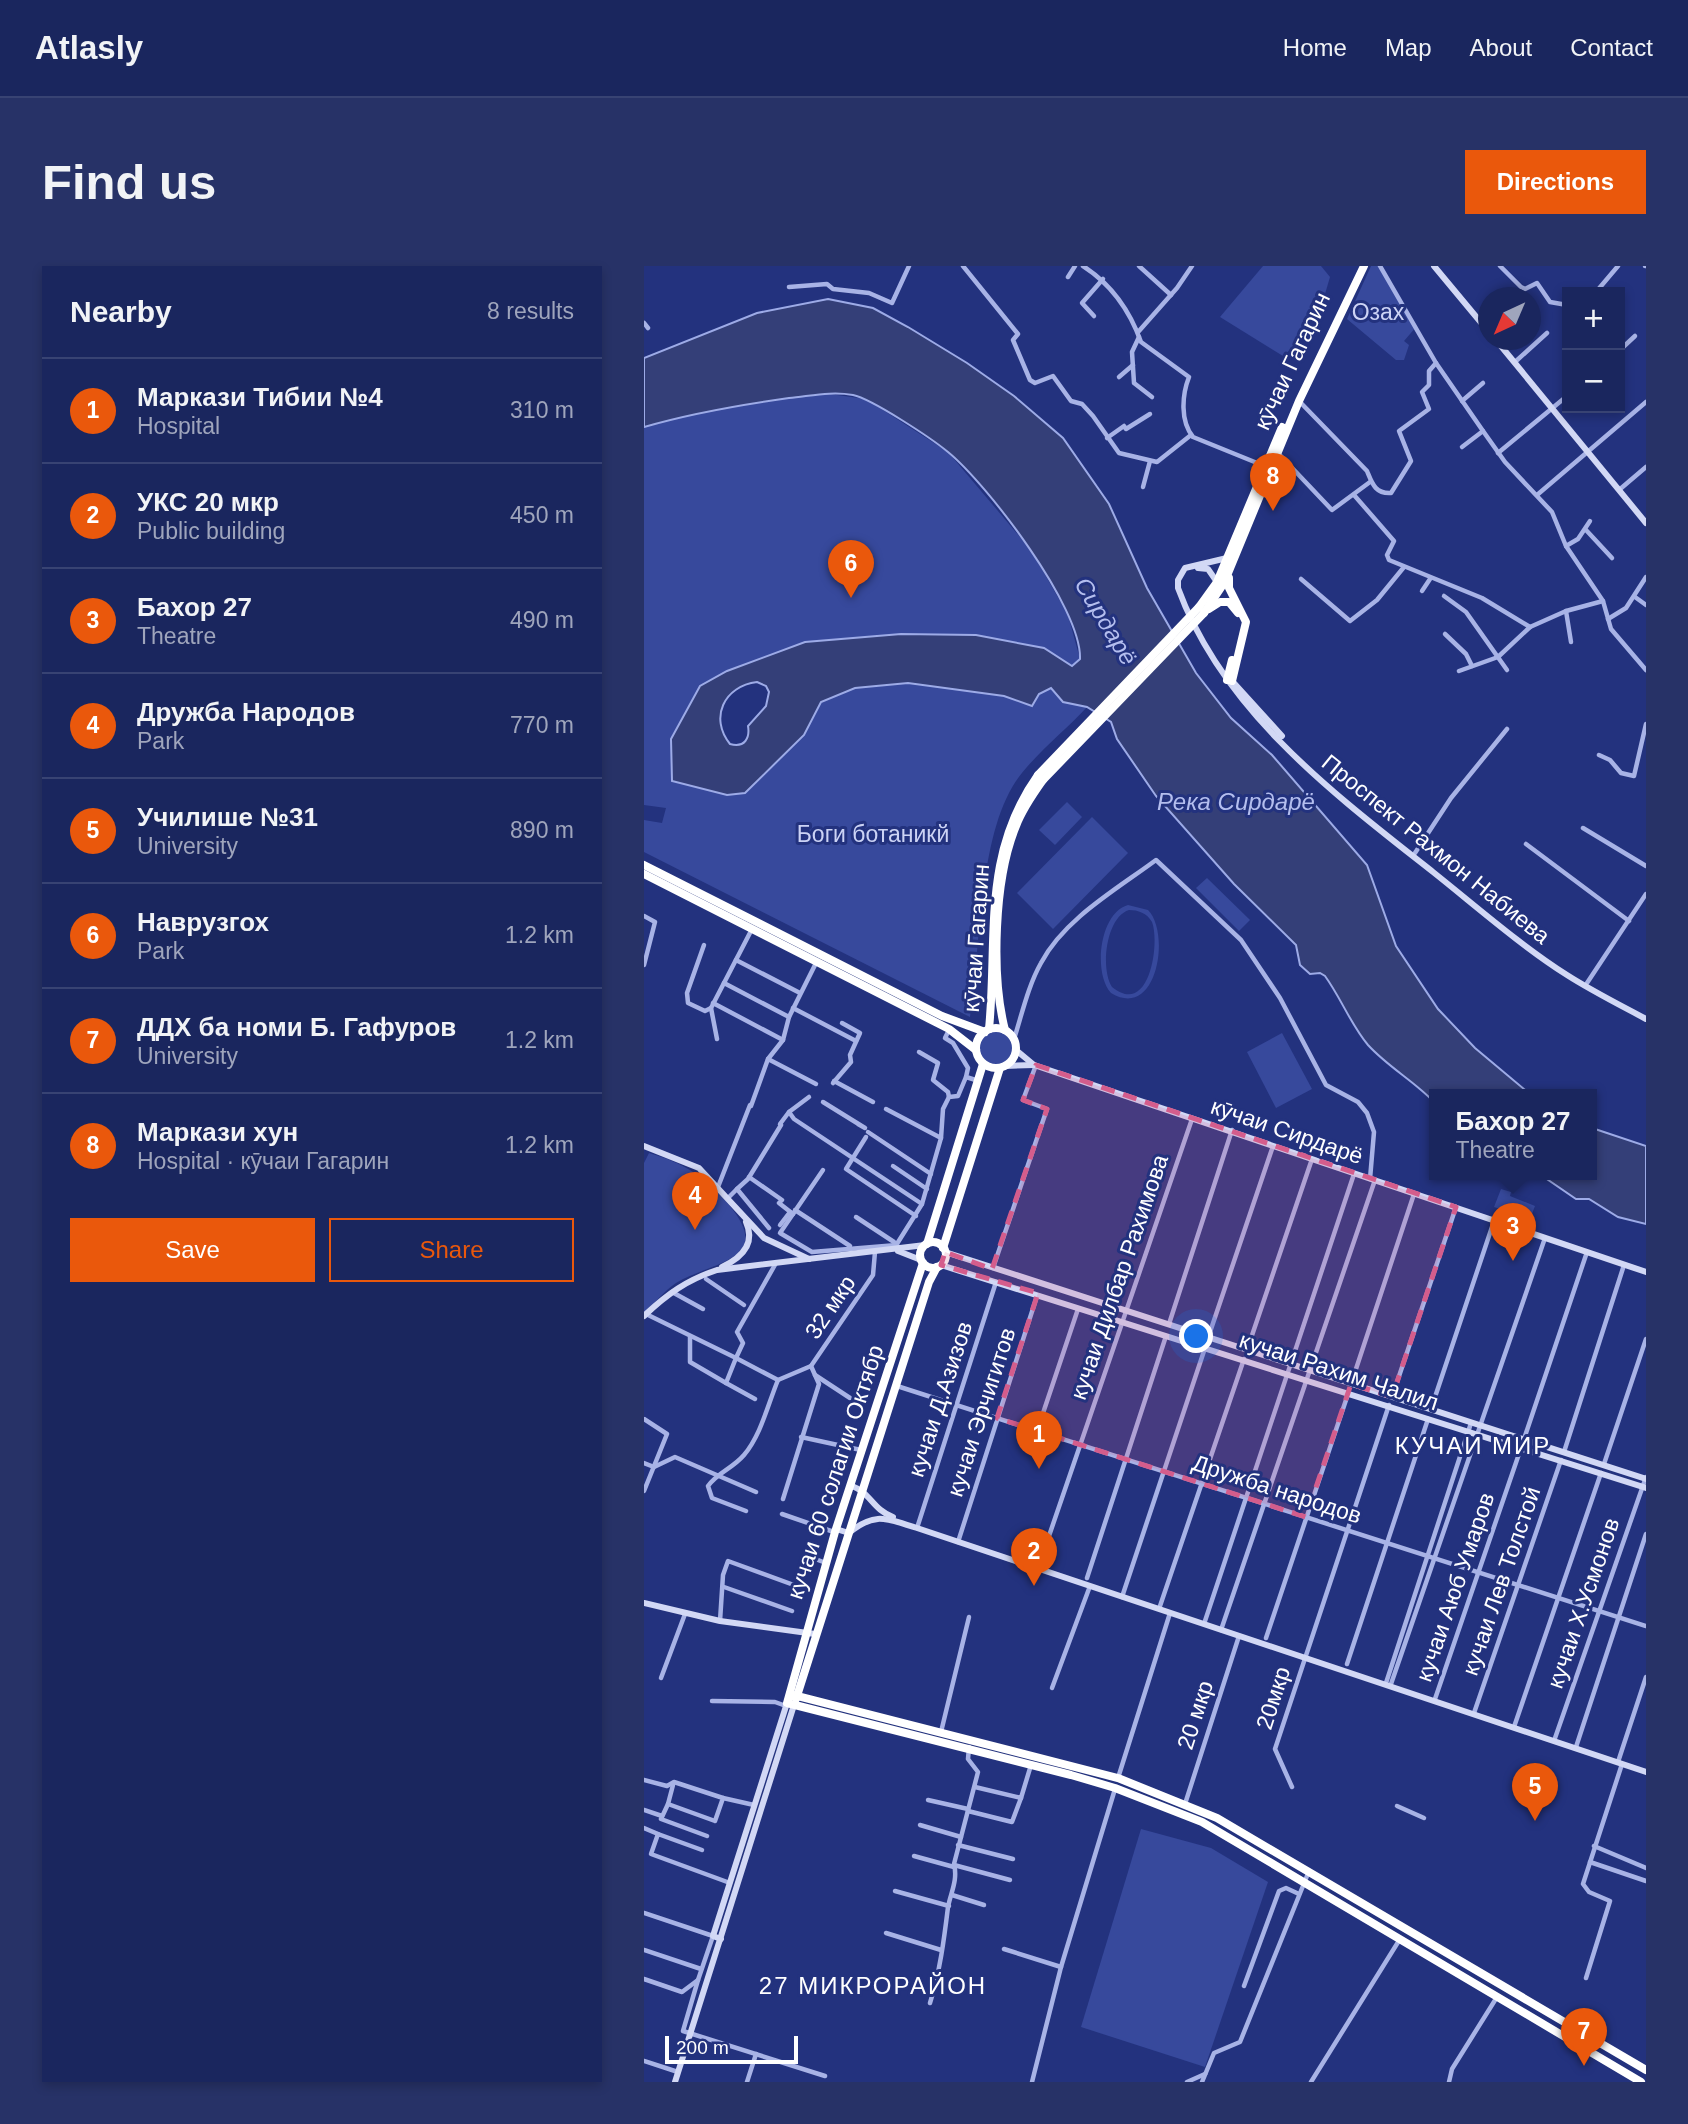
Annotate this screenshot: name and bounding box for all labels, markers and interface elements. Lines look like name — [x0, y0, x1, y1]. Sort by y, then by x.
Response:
text: Atlasly — [35, 29, 143, 66]
text: Home — [1283, 34, 1347, 61]
text: Map — [1385, 34, 1432, 61]
text: About — [1470, 34, 1532, 61]
text: Contact — [1570, 34, 1653, 61]
button: Directions — [1465, 150, 1646, 214]
text: Find us — [42, 155, 216, 209]
north arrow — [1478, 287, 1541, 350]
map controls — [1562, 287, 1625, 413]
button: + — [1562, 287, 1625, 350]
street label: кӯчаи Гагарин — [1249, 288, 1335, 434]
text: Nearby — [70, 295, 172, 328]
text: 8 results — [487, 298, 574, 324]
park label: Озах — [1352, 299, 1405, 325]
button: − — [1562, 350, 1625, 413]
text: Маркази Тибии №4 — [137, 382, 383, 412]
text: 1 — [87, 397, 99, 423]
text: 310 m — [510, 397, 574, 423]
text: Hospital — [137, 413, 220, 439]
pin: 8 — [1250, 453, 1296, 511]
text: УКС 20 мкр — [137, 487, 279, 517]
text: 2 — [87, 502, 99, 528]
text: 450 m — [510, 502, 574, 528]
text: Public building — [137, 518, 285, 544]
pin: 6 — [828, 540, 874, 598]
water label: Сирдарё — [1069, 572, 1143, 670]
text: Бахор 27 — [137, 592, 252, 622]
text: 3 — [87, 607, 99, 633]
text: 490 m — [510, 607, 574, 633]
text: Theatre — [137, 623, 216, 649]
text: Дружба Народов — [137, 697, 355, 727]
text: 4 — [87, 712, 99, 738]
text: 770 m — [510, 712, 574, 738]
text: Park — [137, 728, 184, 754]
street label: Проспект Рахмон Набиева — [1317, 749, 1555, 949]
water label: Река Сирдарё — [1157, 788, 1315, 815]
text: Училише №31 — [137, 802, 318, 832]
text: 5 — [87, 817, 99, 843]
text: 890 m — [510, 817, 574, 843]
park label: Боги ботаникй — [797, 821, 949, 847]
text: University — [137, 833, 238, 859]
street label: кӯчаи Гагарин — [958, 863, 994, 1013]
text: Наврузгох — [137, 907, 269, 937]
text: 6 — [87, 922, 99, 948]
text: 1.2 km — [505, 922, 574, 948]
text: Park — [137, 938, 184, 964]
text: ДДХ ба номи Б. Гафуров — [137, 1012, 456, 1042]
text: 7 — [87, 1027, 99, 1053]
text: 1.2 km — [505, 1027, 574, 1053]
text: University — [137, 1043, 238, 1069]
popup — [1429, 1089, 1597, 1180]
street label: кӯчаи Сирдарё — [1208, 1093, 1366, 1169]
text: Бахор 27 — [1456, 1106, 1570, 1136]
text: Маркази хун — [137, 1117, 298, 1147]
text: 8 — [87, 1132, 99, 1158]
text: 1.2 km — [505, 1132, 574, 1158]
text: Theatre — [1456, 1137, 1535, 1163]
text: Hospital · кӯчаи Гагарин — [137, 1148, 389, 1174]
street label: кучаи Дилбар Рахимова — [1065, 1151, 1173, 1403]
pin: 4 — [672, 1172, 718, 1230]
pin: 3 — [1490, 1203, 1536, 1261]
button: Save — [70, 1218, 315, 1282]
button: Share — [329, 1218, 574, 1282]
street label: 32 мкр — [799, 1270, 861, 1344]
street label: кучаи Д.Азизов — [903, 1318, 977, 1480]
your location — [1179, 1319, 1213, 1353]
street label: кучаи Эрчигитов — [941, 1324, 1021, 1500]
street label: кучаи Рахим Чалил — [1236, 1327, 1442, 1415]
street label: кучаи 60 солагии Октябр — [782, 1342, 888, 1602]
pin: 1 — [1016, 1411, 1062, 1469]
district label: КУЧАИ МИР — [1395, 1432, 1551, 1459]
street label: Дружба народов — [1189, 1449, 1365, 1529]
street label: кучаи Лев Толстой — [1457, 1483, 1545, 1679]
street label: кучаи Аюб Умаров — [1410, 1489, 1500, 1685]
street label: кучаи Х.Усмонов — [1542, 1514, 1624, 1692]
pin: 2 — [1011, 1528, 1057, 1586]
street label: 20мкр — [1251, 1663, 1295, 1733]
street label: 20 мкр — [1172, 1677, 1218, 1753]
pin: 5 — [1512, 1763, 1558, 1821]
district label: 27 МИКРОРАЙОН — [759, 1972, 987, 1999]
pin: 7 — [1561, 2008, 1607, 2066]
scale bar — [665, 2033, 798, 2065]
text: 200 m — [676, 2037, 729, 2058]

